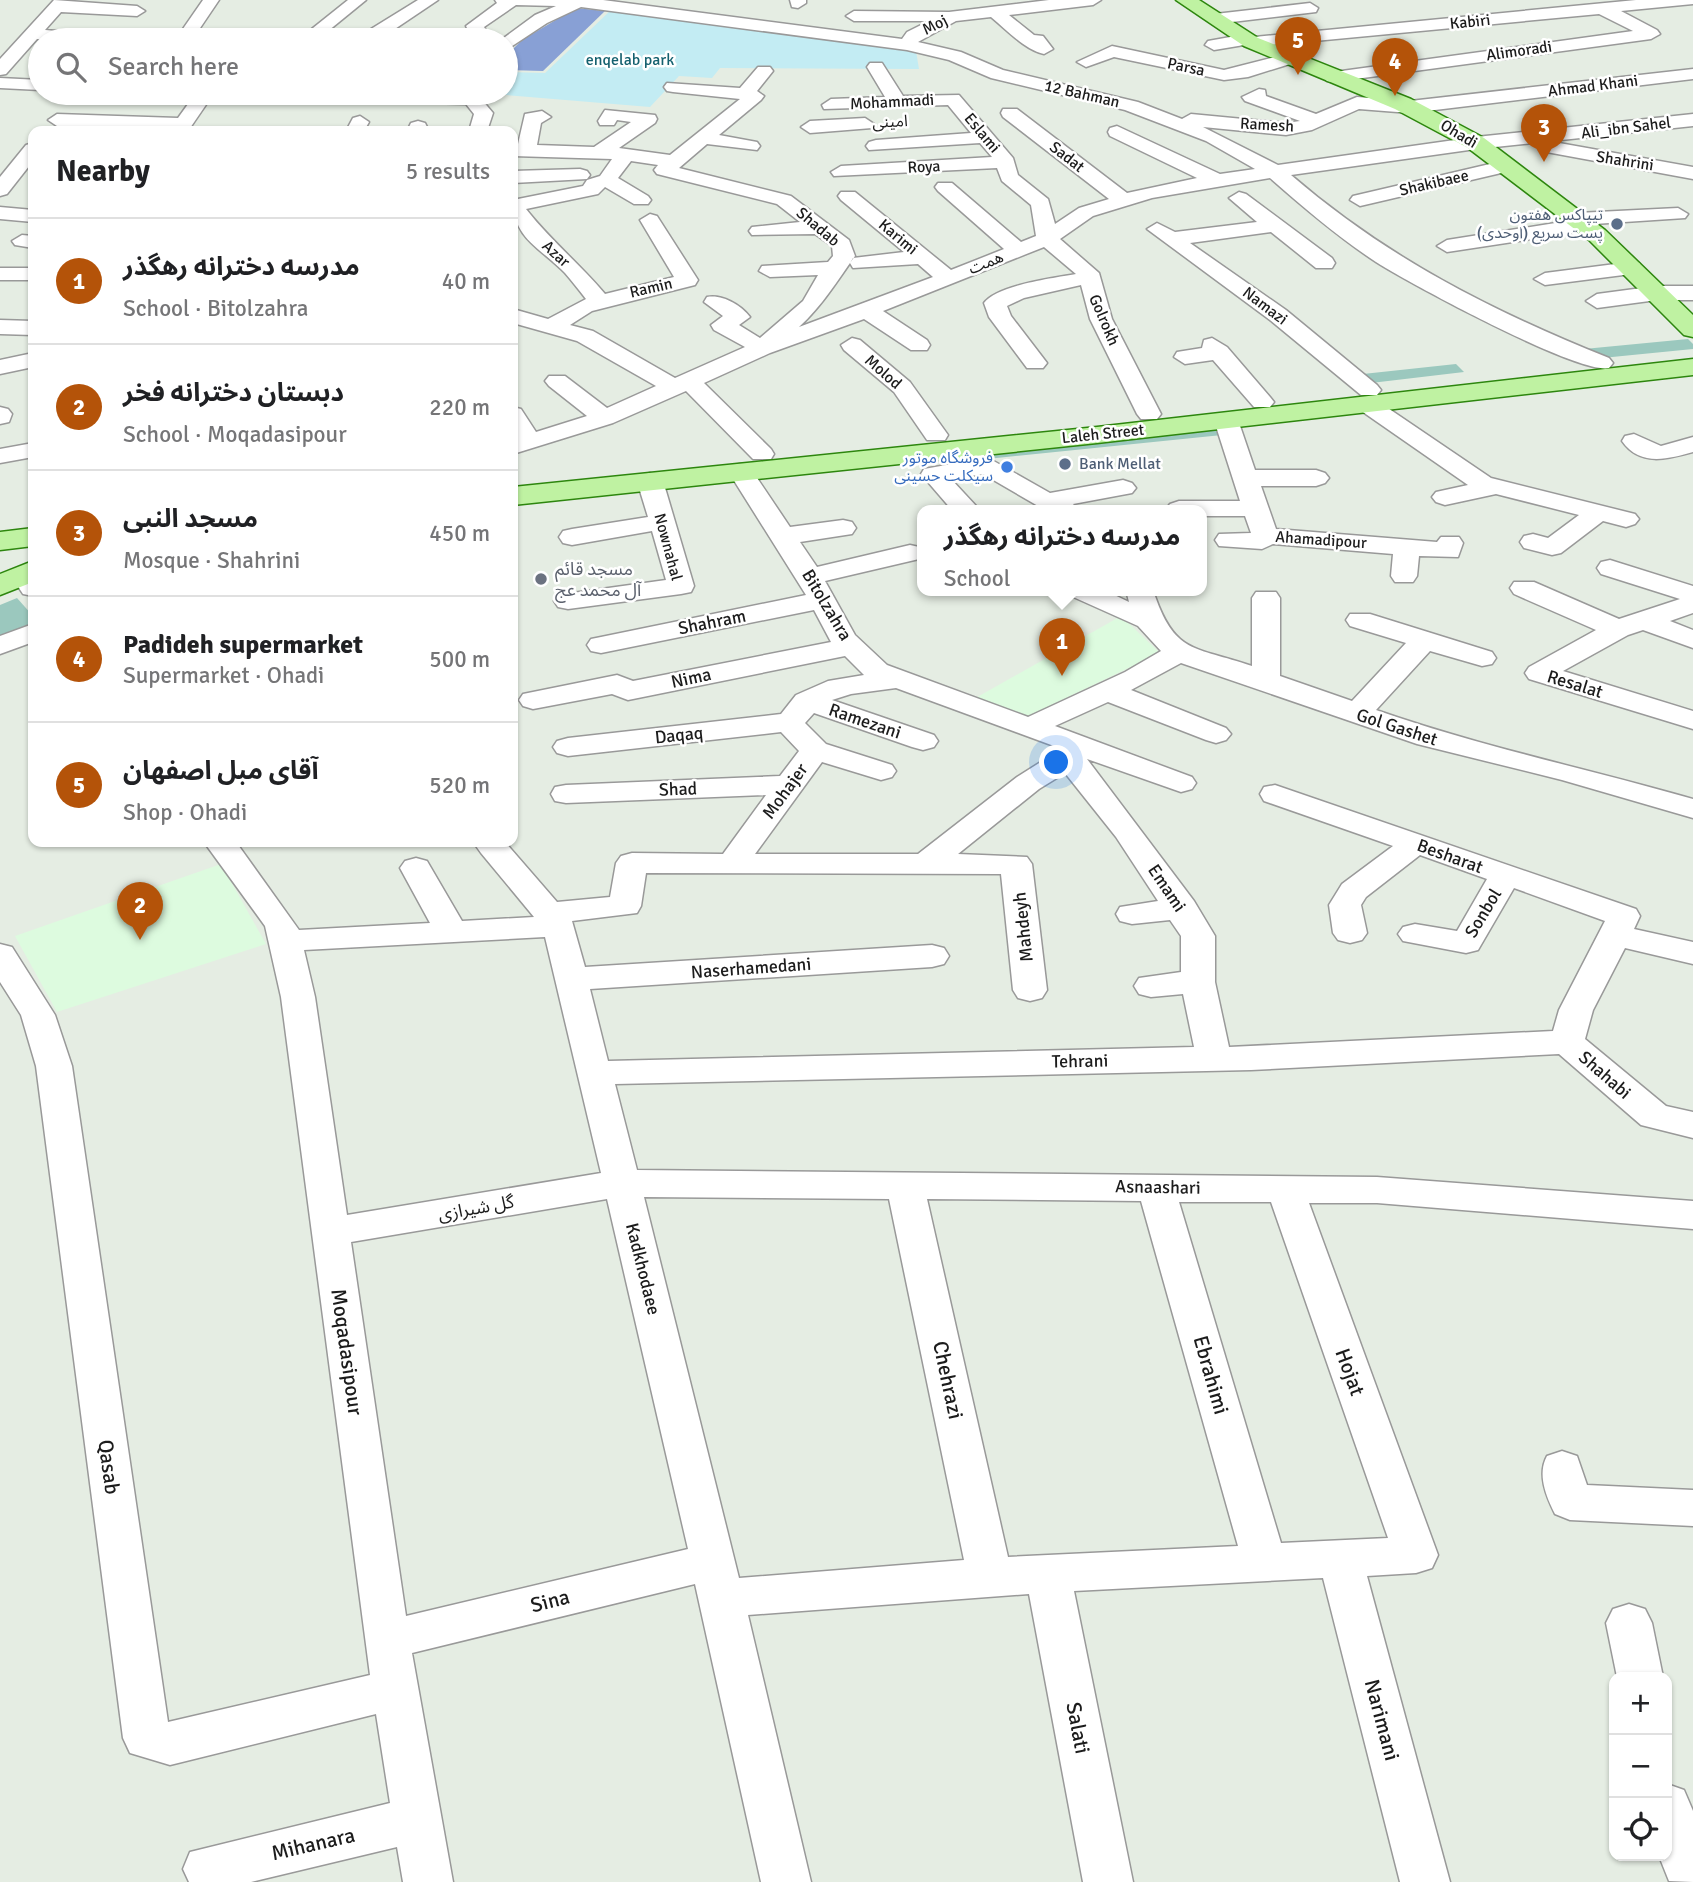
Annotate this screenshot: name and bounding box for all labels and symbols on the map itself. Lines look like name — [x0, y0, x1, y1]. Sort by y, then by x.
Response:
street label: Moj — [919, 10, 951, 40]
street label: Kabiri — [1449, 10, 1491, 34]
pin: 5 — [1275, 17, 1321, 75]
street label: Alimoradi — [1485, 36, 1553, 66]
pin: 4 — [1372, 38, 1418, 96]
park label: enqelab park — [586, 50, 674, 70]
street label: Parsa — [1165, 53, 1207, 81]
street label: Ahmad Khani — [1547, 71, 1639, 101]
street label: 12 Bahman — [1042, 76, 1122, 112]
street label: Mohammadi — [849, 90, 935, 114]
pin: 3 — [1521, 104, 1567, 162]
street label: Eslami — [960, 109, 1004, 157]
street label: امینی — [872, 111, 908, 133]
street label: Ali_ibn Sahel — [1580, 113, 1672, 143]
street label: Ramesh — [1239, 114, 1295, 136]
street label: Ohadi — [1437, 115, 1481, 153]
street label: Sadat — [1045, 137, 1089, 177]
street label: Shahrini — [1595, 147, 1655, 175]
street label: Roya — [907, 156, 941, 178]
street label: Shakibaee — [1397, 165, 1471, 201]
street label: Shadab — [792, 203, 844, 251]
place label: تیپاکس هفتون (اوحدی) پست سریع — [1477, 205, 1603, 245]
street label: Karimi — [874, 215, 922, 259]
marker: تیپاکس هفتون (اوحدی) پست سریع — [1609, 216, 1625, 232]
street label: Azar — [538, 236, 574, 272]
street label: همت — [966, 247, 1006, 279]
street label: Ramin — [628, 273, 674, 303]
street label: Namazi — [1238, 283, 1292, 329]
street label: Golrokh — [1084, 291, 1124, 349]
street label: Molod — [860, 350, 906, 394]
street label: Laleh Street — [1061, 420, 1146, 448]
place label: فروشگاه موتور سیکلت حسینی — [894, 448, 993, 486]
place label: Bank Mellat — [1079, 454, 1161, 474]
marker: Bank Mellat — [1057, 456, 1073, 472]
marker: فروشگاه موتور سیکلت حسینی — [999, 459, 1015, 475]
street label: Nownahal — [649, 511, 687, 583]
street label: Ahamadipour — [1275, 527, 1368, 553]
place label: مسجد قائم آل محمد عج — [555, 558, 642, 603]
street label: Bitolzahra — [797, 565, 857, 645]
marker: مسجد قائم آل محمد عج — [533, 571, 549, 587]
street label: Shahram — [676, 605, 748, 639]
pin: 1 — [1039, 618, 1085, 676]
street label: Nima — [669, 663, 713, 693]
street label: Resalat — [1544, 665, 1606, 703]
street label: Ramezani — [826, 698, 904, 744]
street label: Gol Gashet — [1354, 704, 1440, 750]
street label: Daqaq — [654, 722, 704, 748]
your location — [1039, 745, 1073, 779]
street label: Mohajer — [757, 759, 813, 823]
street label: Shad — [658, 777, 698, 801]
street label: Besharat — [1414, 834, 1486, 878]
street label: Emami — [1143, 860, 1191, 916]
pin: 2 — [117, 882, 163, 940]
street label: Sonbol — [1460, 884, 1506, 942]
street label: Mahdeyh — [1008, 891, 1038, 963]
street label: Naserhamedani — [690, 953, 812, 983]
street label: Shahabi — [1574, 1046, 1636, 1104]
street label: Tehrani — [1052, 1050, 1108, 1072]
street label: Asnaashari — [1115, 1175, 1201, 1199]
street label: گل شیرازی — [436, 1190, 516, 1225]
street label: Kadkhodaee — [621, 1221, 665, 1317]
street label: Moqadasipour — [325, 1287, 369, 1417]
street label: Ebrahimi — [1187, 1333, 1235, 1417]
street label: Chehrazi — [927, 1338, 969, 1422]
street label: Hojat — [1329, 1345, 1371, 1399]
street label: Qasab — [92, 1438, 126, 1496]
street label: Sina — [528, 1584, 572, 1618]
street label: Narimani — [1359, 1676, 1405, 1764]
street label: Salati — [1060, 1700, 1096, 1756]
street label: Mihanara — [269, 1822, 357, 1866]

